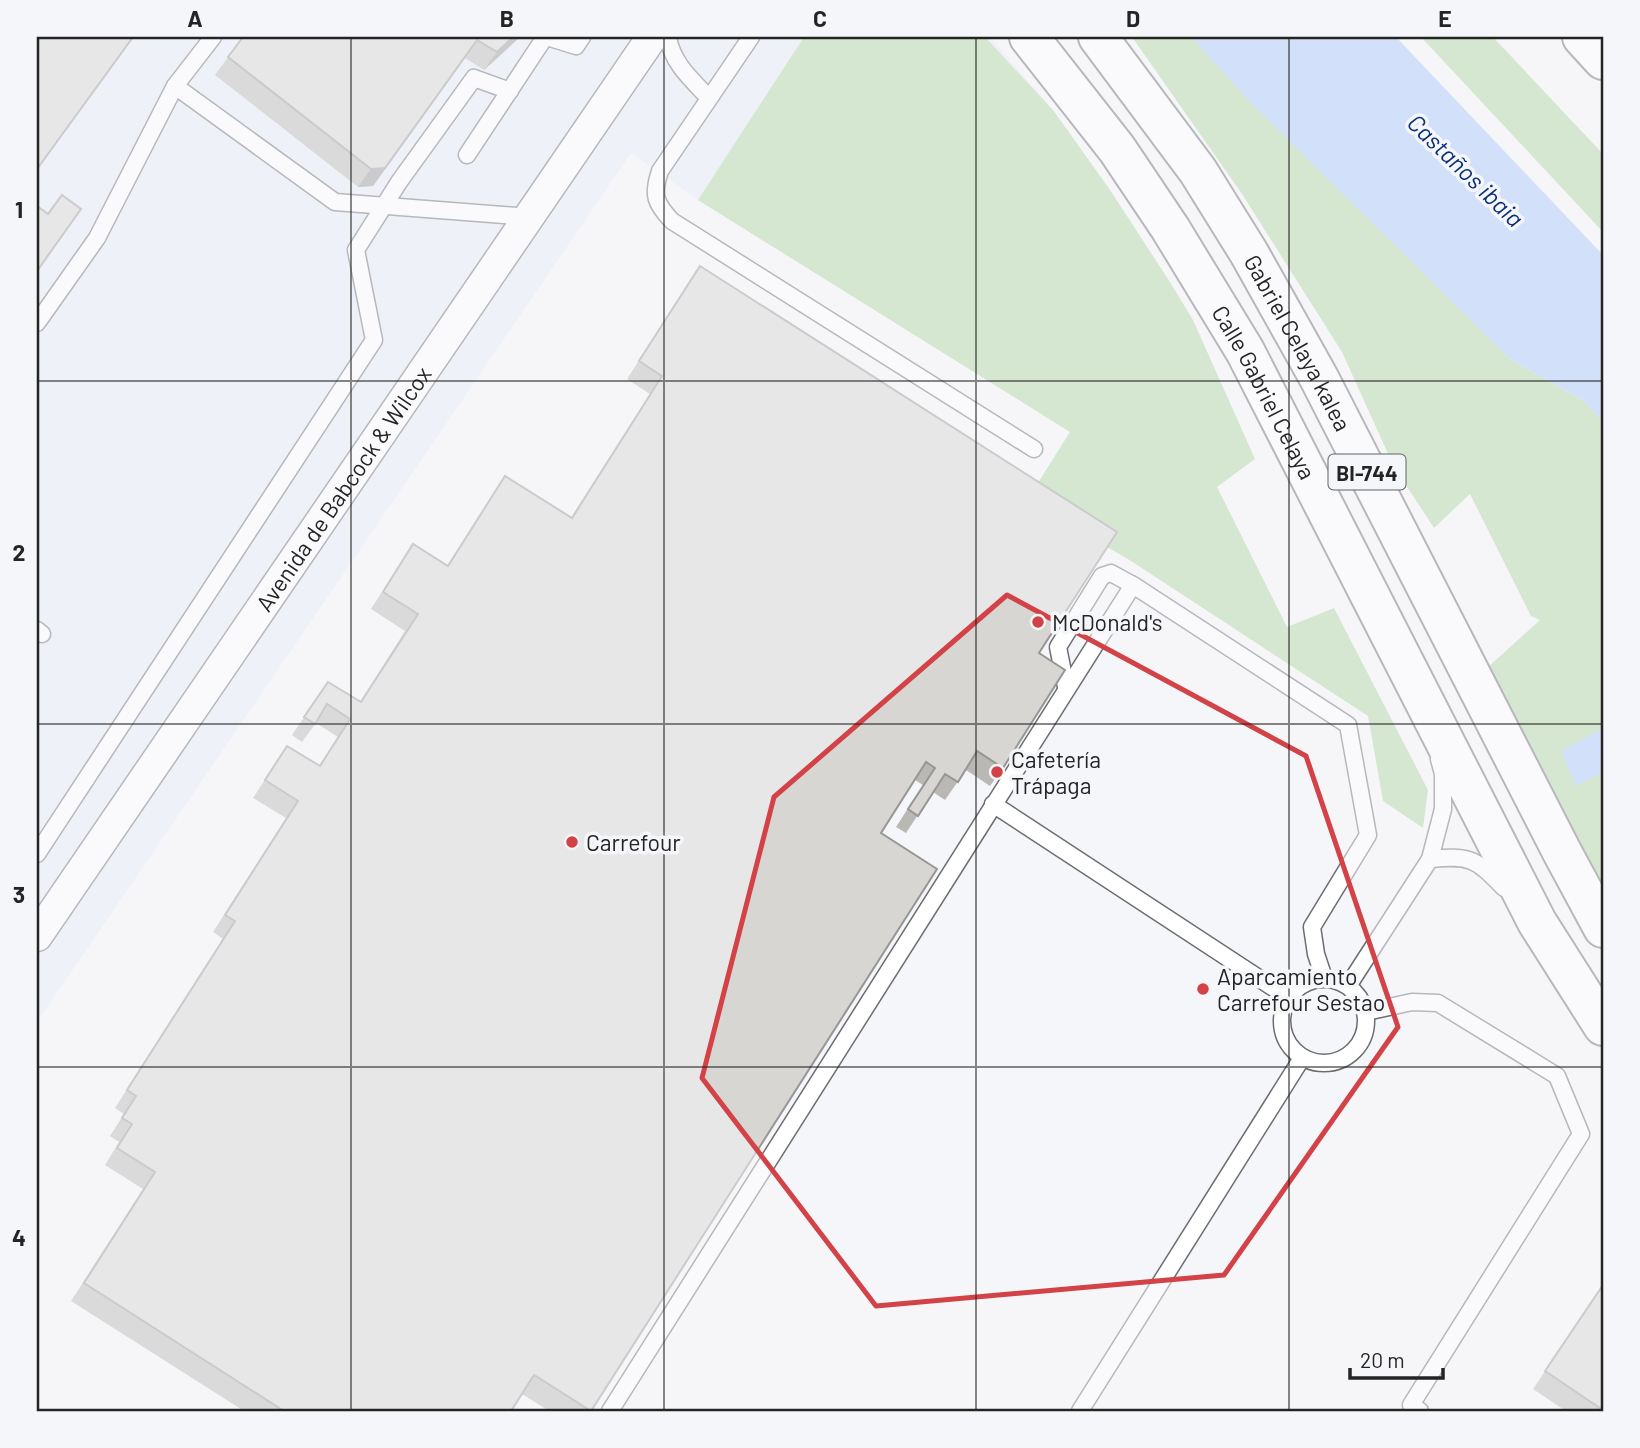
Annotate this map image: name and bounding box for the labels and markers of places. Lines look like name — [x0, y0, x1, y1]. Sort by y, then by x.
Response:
place label: McDonald's — [1052, 608, 1163, 636]
marker: McDonald's — [1030, 614, 1046, 630]
place label: Cafetería Trápaga — [1011, 745, 1101, 799]
marker: Cafetería Trápaga — [989, 764, 1005, 780]
place label: Carrefour — [586, 828, 681, 856]
marker: Carrefour — [564, 834, 580, 850]
place label: Aparcamiento Carrefour Sestao — [1217, 962, 1385, 1016]
marker: Aparcamiento Carrefour Sestao — [1195, 981, 1211, 997]

